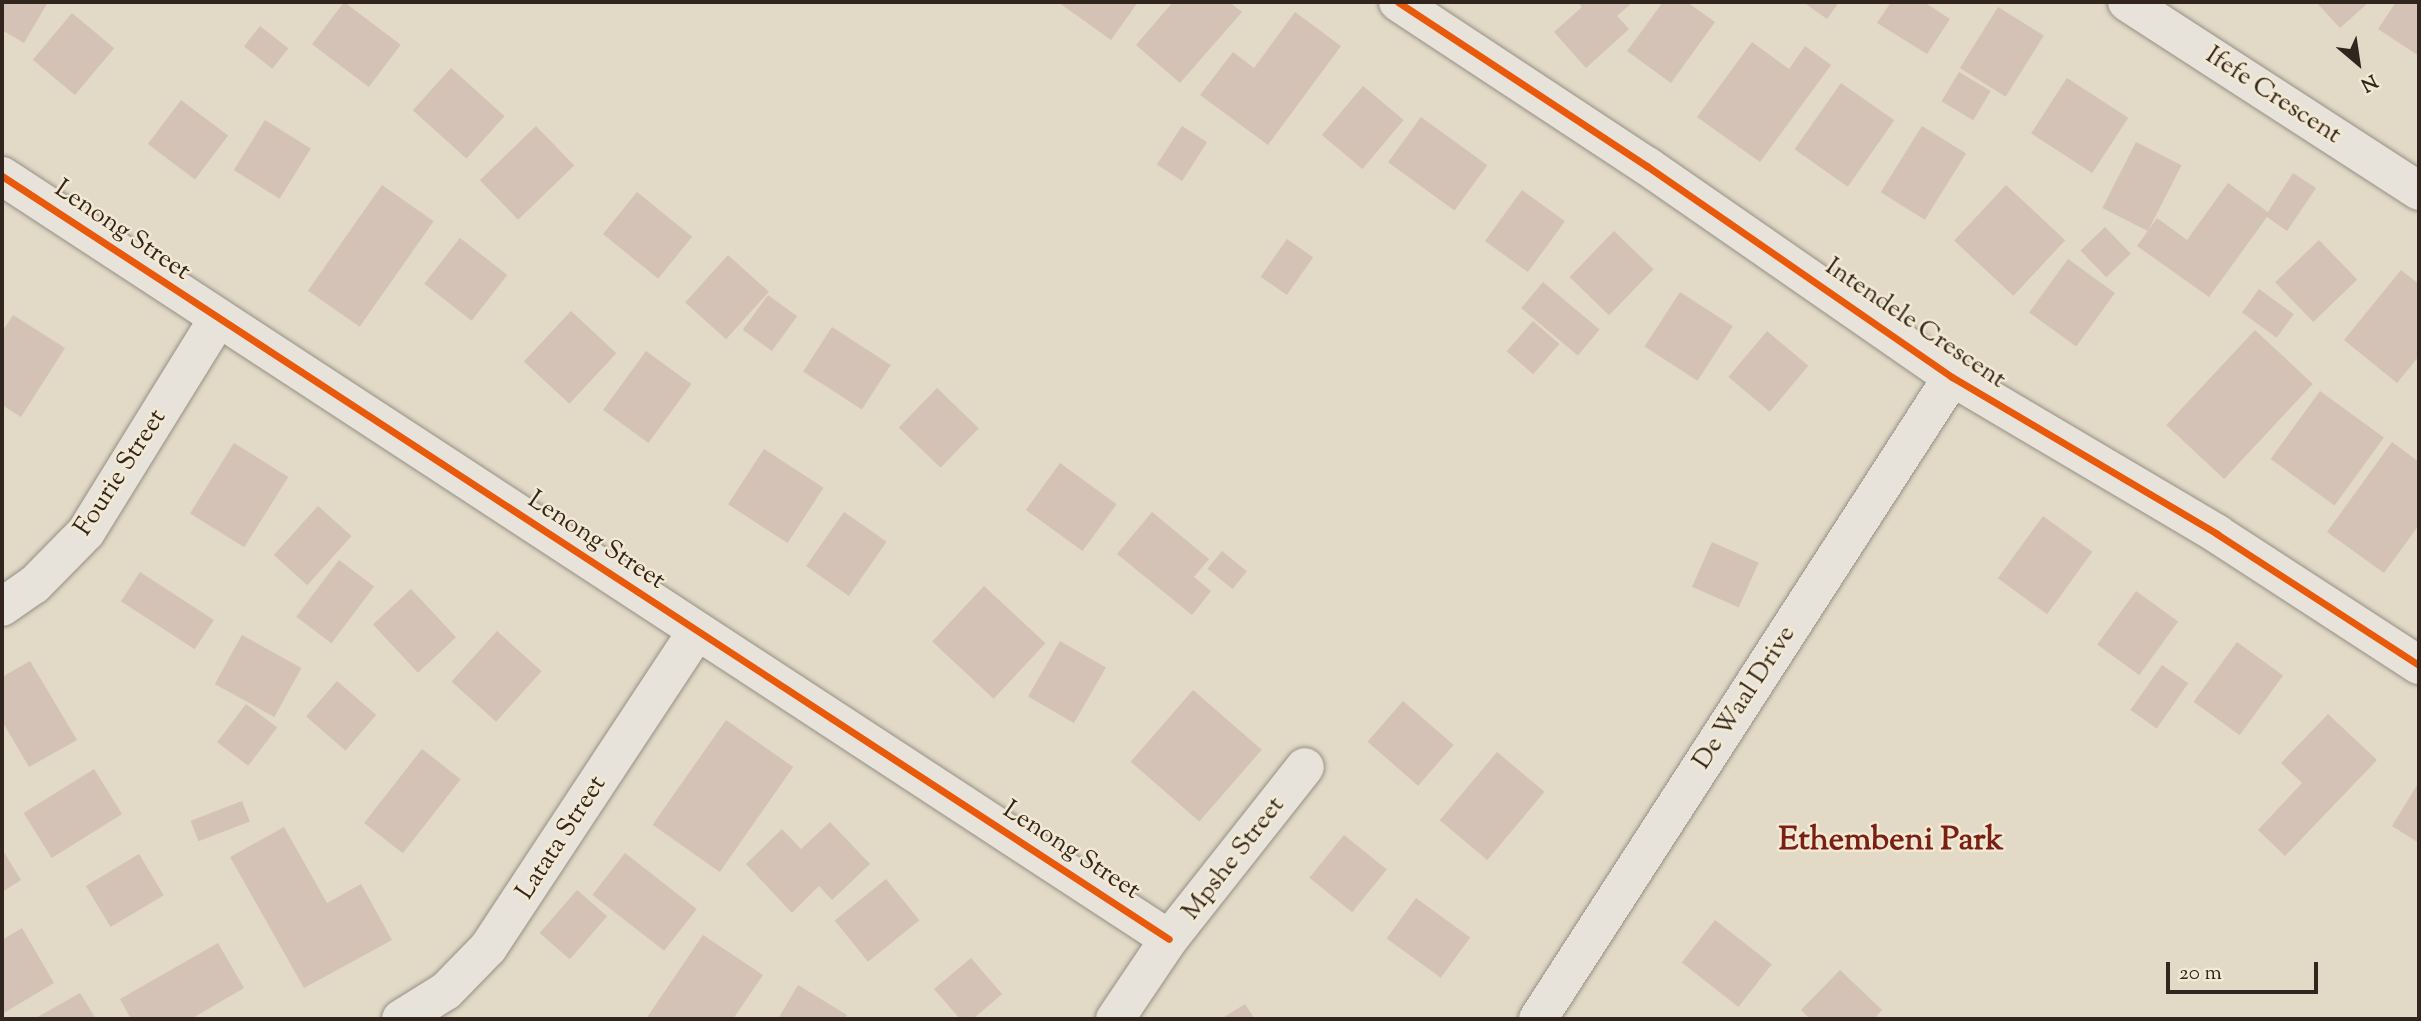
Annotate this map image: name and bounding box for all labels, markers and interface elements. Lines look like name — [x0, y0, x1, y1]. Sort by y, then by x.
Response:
north arrow — [2323, 28, 2393, 98]
street label: Ifefe Crescent — [2199, 41, 2347, 151]
text: N — [2355, 66, 2382, 97]
street label: Lenong Street — [48, 174, 196, 288]
street label: Intendele Crescent — [1819, 252, 2011, 396]
street label: Fourie Street — [68, 404, 174, 542]
street label: Lenong Street — [521, 485, 671, 597]
street label: De Waal Drive — [1687, 620, 1803, 776]
street label: Latata Street — [510, 770, 614, 906]
street label: Mpshe Street — [1176, 791, 1292, 927]
street label: Lenong Street — [996, 795, 1146, 907]
district label: Ethembeni Park — [1778, 822, 2004, 862]
scale bar — [2169, 948, 2321, 992]
text: 20 m — [2179, 959, 2222, 989]

